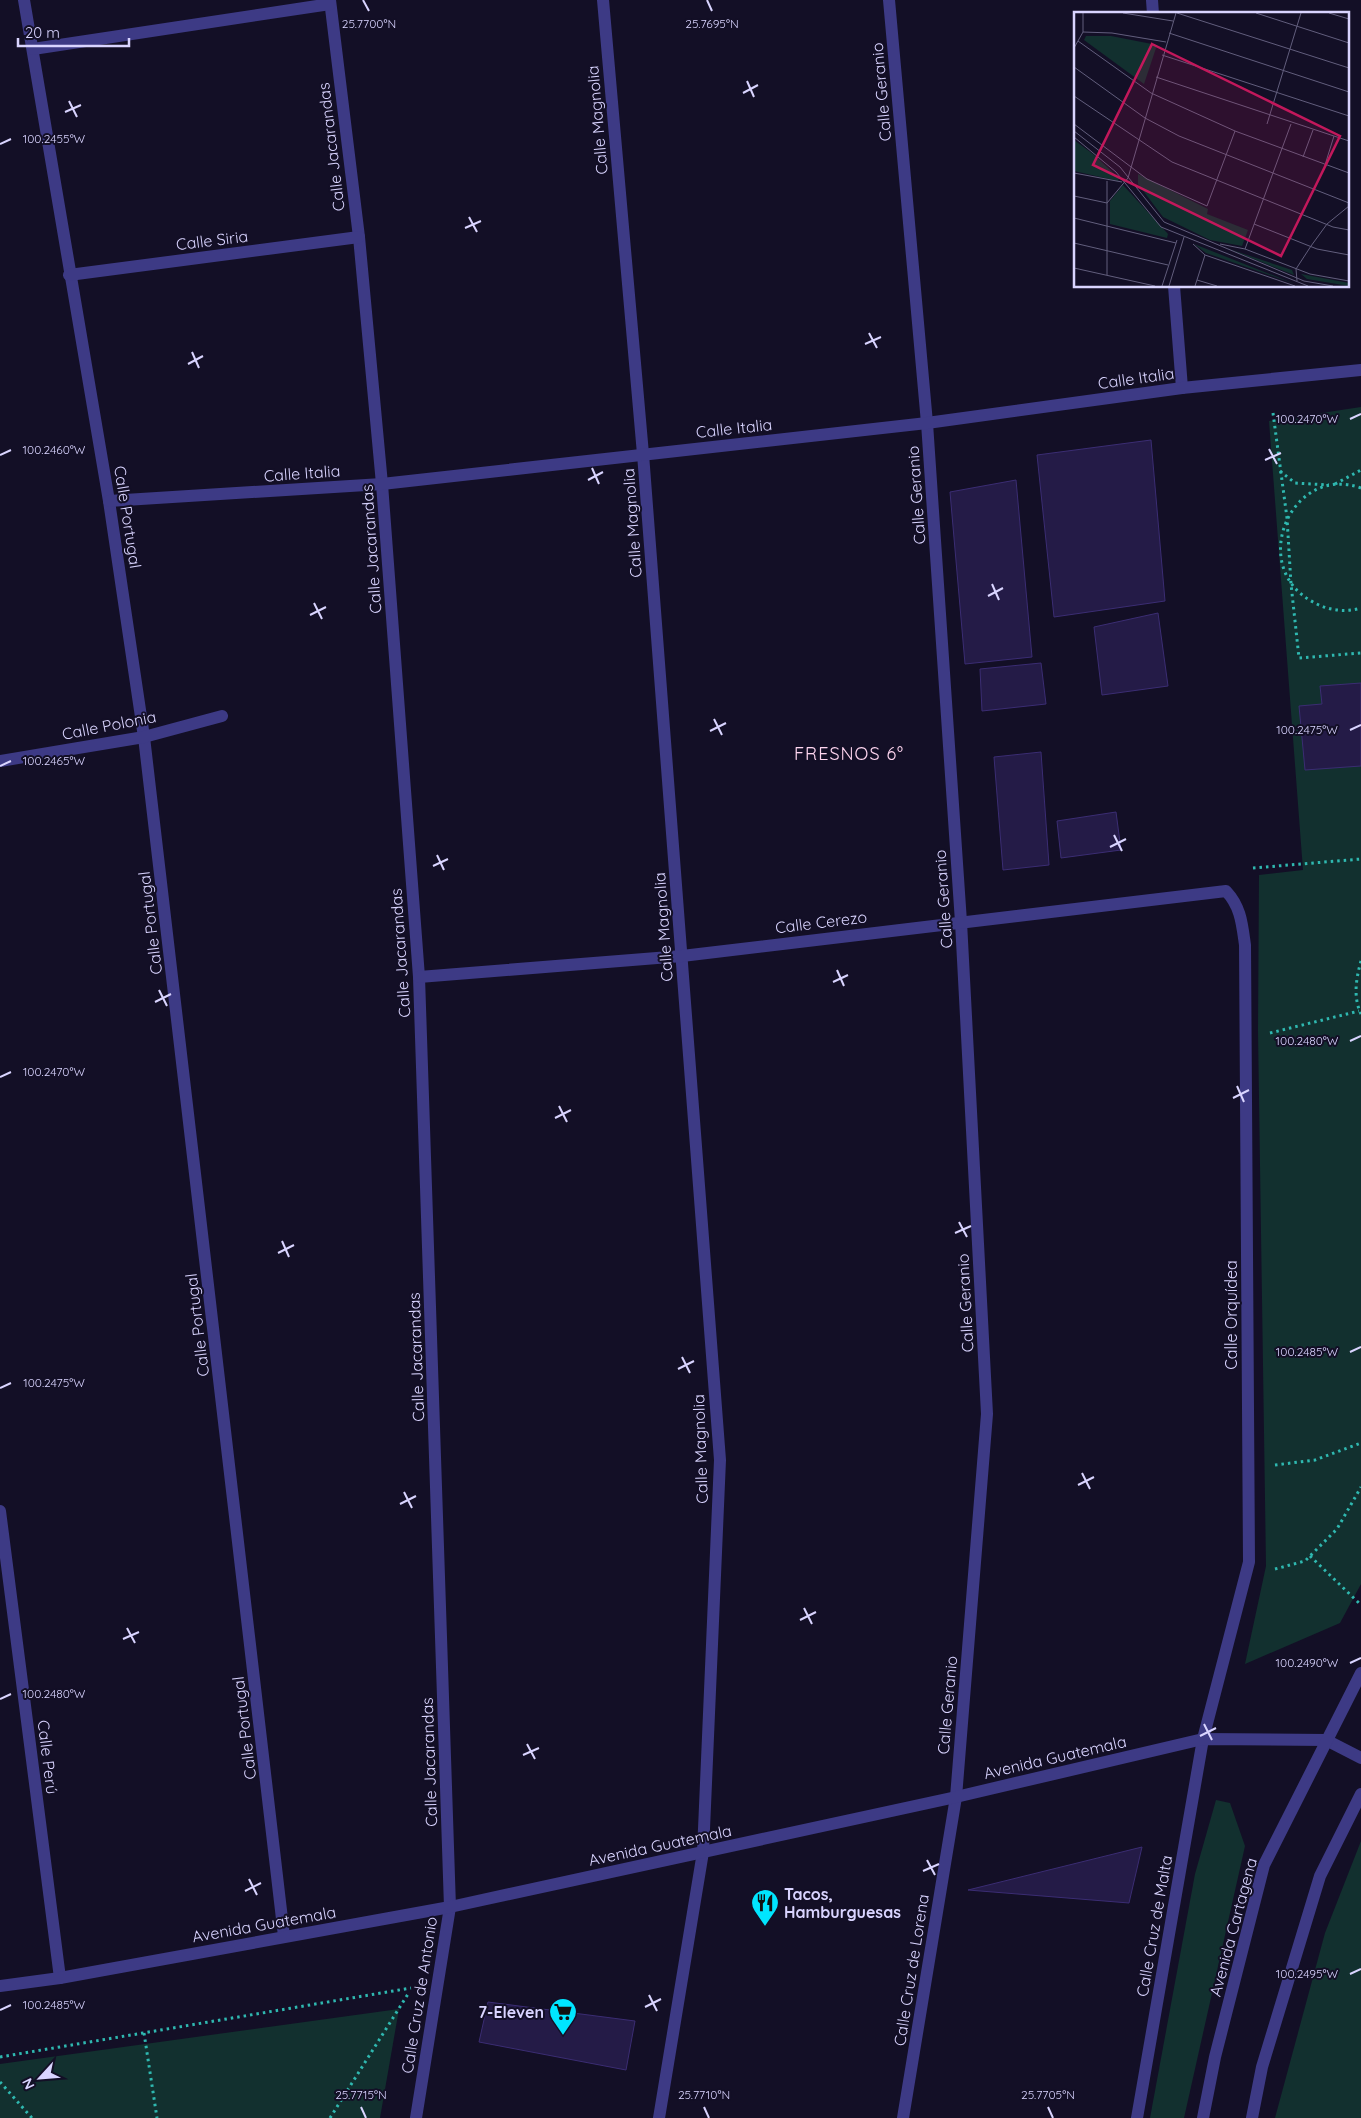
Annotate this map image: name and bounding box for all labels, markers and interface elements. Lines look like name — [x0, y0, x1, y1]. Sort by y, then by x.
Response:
inset map — [1074, 12, 1348, 288]
scale bar — [18, 15, 129, 47]
text: 25.7700°N — [342, 16, 396, 31]
text: 25.7695°N — [685, 16, 739, 31]
text: 20 m — [25, 23, 60, 42]
street label: Calle Geranio — [867, 42, 895, 142]
street label: Calle Magnolia — [582, 65, 612, 175]
street label: Calle Jacarandas — [313, 82, 349, 212]
text: 100.2455°W — [23, 131, 86, 146]
street label: Calle Siria — [175, 226, 249, 254]
street label: Calle Italia — [1097, 363, 1175, 393]
text: 100.2470°W — [1276, 411, 1339, 426]
street label: Calle Italia — [695, 414, 773, 442]
text: 100.2460°W — [23, 442, 86, 457]
street label: Calle Geranio — [903, 445, 929, 545]
street label: Calle Italia — [263, 460, 341, 486]
street label: Calle Portugal — [110, 464, 146, 570]
street label: Calle Magnolia — [618, 468, 646, 578]
street label: Calle Jacarandas — [357, 484, 385, 614]
street label: Calle Polonia — [60, 706, 158, 744]
text: 100.2475°W — [1276, 722, 1338, 737]
district label: FRESNOS 6° — [794, 742, 904, 765]
text: 100.2465°W — [23, 753, 86, 768]
street label: Calle Geranio — [930, 849, 956, 949]
street label: Calle Portugal — [134, 870, 166, 976]
street label: Calle Magnolia — [649, 872, 677, 982]
street label: Calle Jacarandas — [386, 888, 414, 1018]
street label: Calle Cerezo — [774, 906, 868, 938]
text: 100.2480°W — [1276, 1033, 1339, 1048]
text: 100.2470°W — [23, 1064, 86, 1079]
street label: Calle Geranio — [952, 1253, 978, 1353]
street label: Calle Orquídea — [1221, 1260, 1241, 1370]
street label: Calle Portugal — [181, 1272, 213, 1378]
street label: Calle Jacarandas — [404, 1292, 428, 1422]
text: 100.2485°W — [1276, 1344, 1339, 1359]
text: 100.2475°W — [23, 1375, 85, 1390]
street label: Calle Magnolia — [688, 1394, 712, 1504]
street label: Calle Geranio — [933, 1655, 961, 1755]
text: 100.2490°W — [1276, 1655, 1339, 1670]
street label: Calle Portugal — [228, 1675, 260, 1781]
text: 100.2480°W — [23, 1686, 86, 1701]
street label: Calle Jacarandas — [417, 1697, 441, 1827]
street label: Calle Perú — [34, 1719, 62, 1795]
street label: Avenida Guatemala — [982, 1731, 1128, 1783]
street label: Avenida Guatemala — [587, 1820, 733, 1870]
street label: Calle Cruz de Malta — [1132, 1854, 1176, 1998]
street label: Avenida Cartagena — [1205, 1855, 1261, 1999]
place label: Tacos, Hamburguesas — [784, 1884, 901, 1922]
restaurant icon: Tacos, Hamburguesas — [750, 1888, 780, 1927]
street label: Calle Cruz de Lorena — [889, 1893, 933, 2047]
street label: Avenida Guatemala — [191, 1901, 337, 1947]
street label: Calle Cruz de Antonio — [397, 1915, 441, 2075]
text: 100.2495°W — [1276, 1966, 1339, 1981]
text: 100.2485°W — [23, 1997, 86, 2012]
supermarket icon: 7-Eleven — [548, 1997, 578, 2036]
place label: 7-Eleven — [478, 2002, 544, 2022]
north arrow — [15, 2053, 65, 2103]
text: N — [18, 2075, 39, 2092]
text: 25.7715°N — [335, 2087, 387, 2102]
text: 25.7710°N — [678, 2087, 730, 2102]
text: 25.7705°N — [1021, 2087, 1075, 2102]

